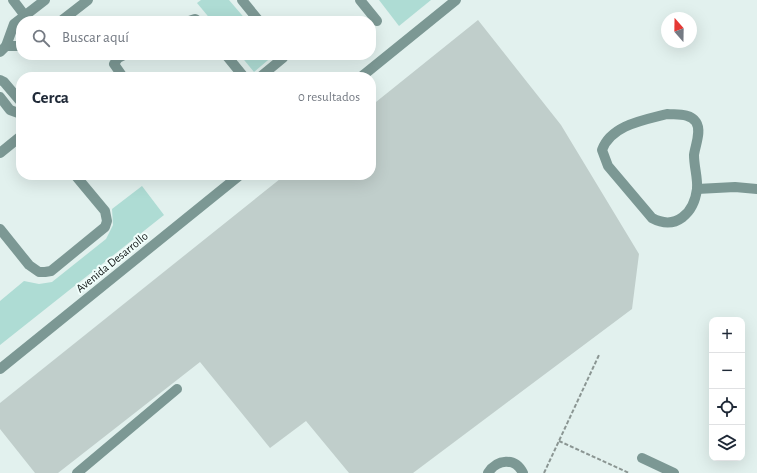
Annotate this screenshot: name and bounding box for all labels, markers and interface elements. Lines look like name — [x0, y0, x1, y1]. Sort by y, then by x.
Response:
north arrow — [661, 12, 697, 48]
search box — [16, 16, 376, 60]
icon: search — [30, 27, 52, 49]
text: Buscar aquí — [62, 30, 129, 45]
text: Cerca — [32, 89, 69, 106]
text: 0 resultados — [298, 91, 360, 104]
street label: Avenida Desarrollo — [74, 229, 150, 295]
map controls — [709, 317, 745, 461]
button: + — [709, 317, 745, 353]
button: − — [709, 353, 745, 389]
button: locate — [709, 389, 745, 425]
button: layers — [709, 425, 745, 461]

